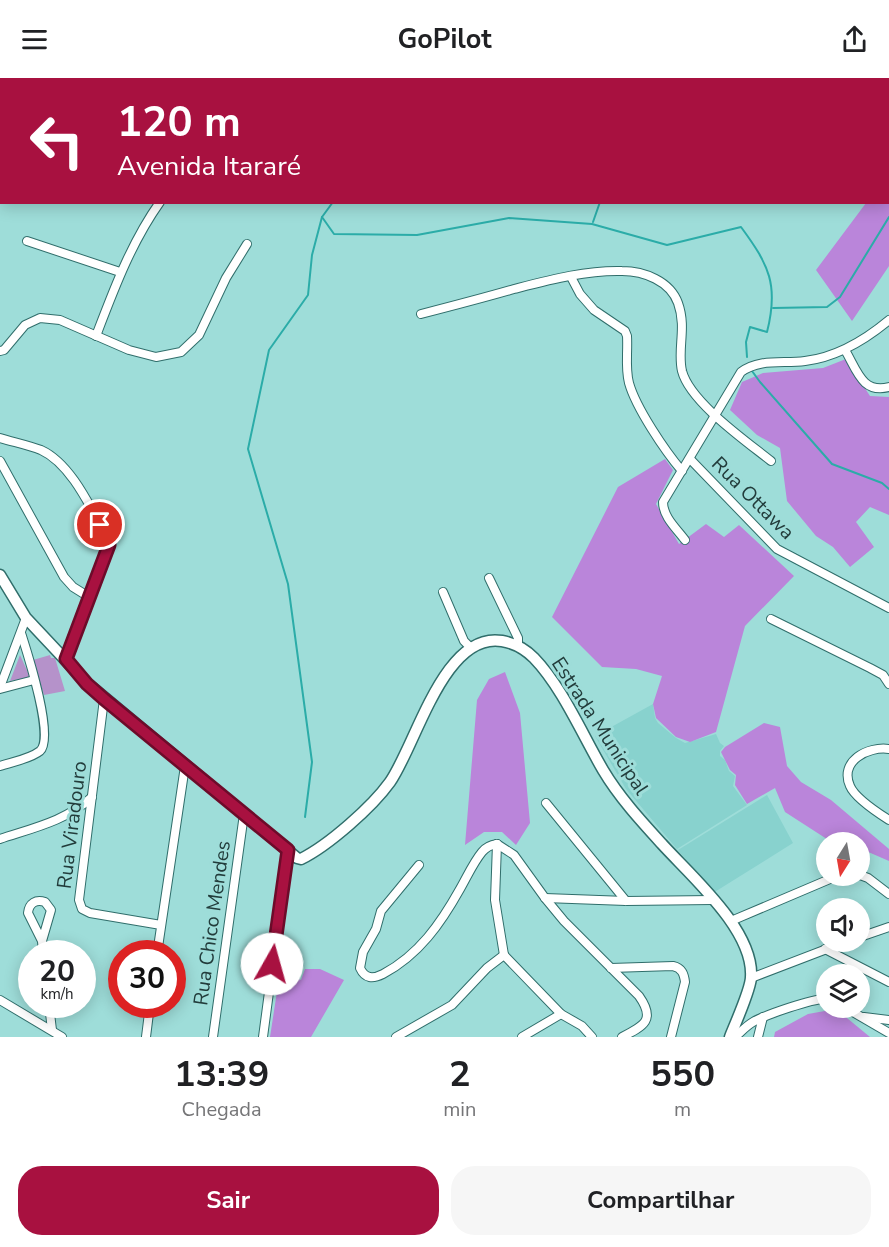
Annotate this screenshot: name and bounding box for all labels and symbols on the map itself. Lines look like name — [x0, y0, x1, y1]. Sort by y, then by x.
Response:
street label: Rua Ottawa — [706, 451, 800, 545]
pin — [74, 499, 125, 550]
street label: Estrada Municipal — [545, 652, 655, 800]
street label: Rua Viradouro — [51, 760, 93, 890]
north arrow — [816, 832, 870, 886]
street label: Rua Chico Mendes — [187, 839, 237, 1007]
position arrow — [240, 932, 304, 996]
speed limit sign: 30 — [108, 940, 186, 1018]

